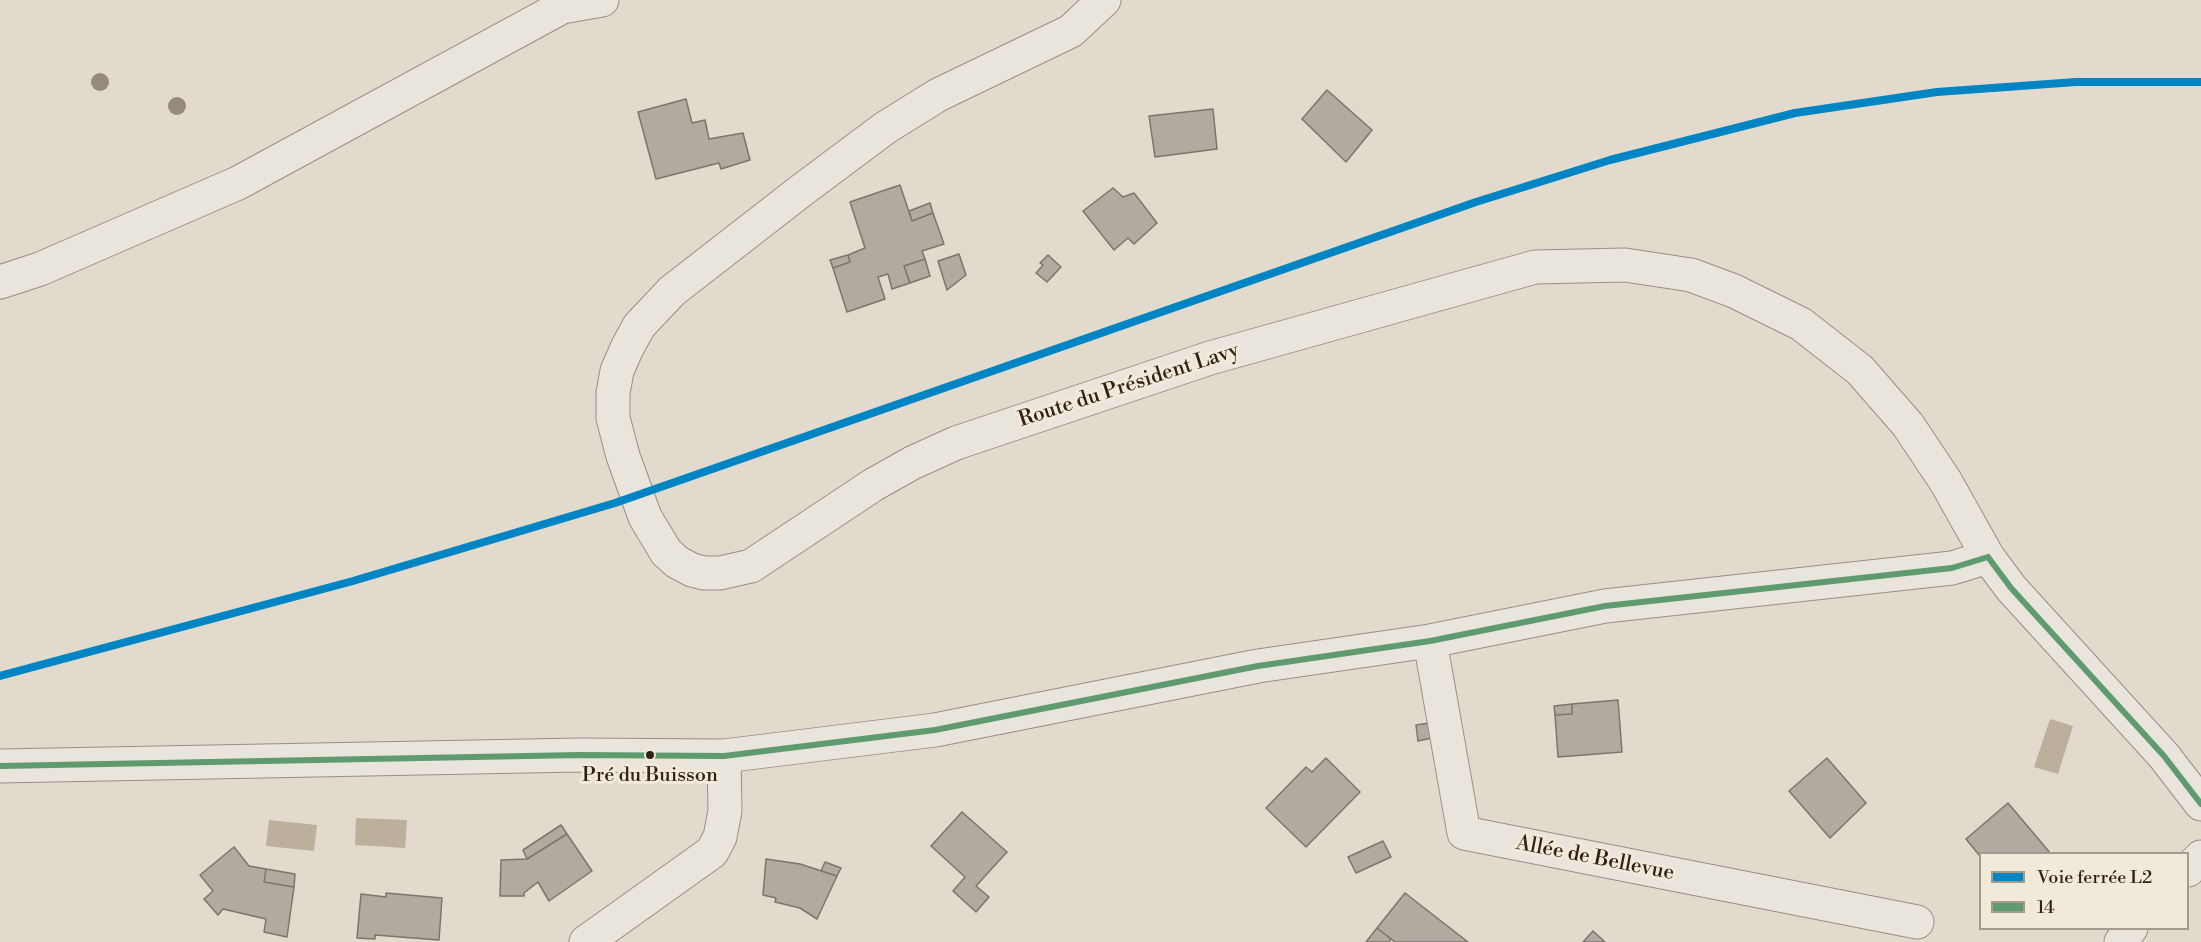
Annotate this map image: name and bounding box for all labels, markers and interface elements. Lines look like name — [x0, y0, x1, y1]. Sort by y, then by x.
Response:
street label: Route du Président Lavy — [1016, 338, 1242, 434]
marker: Pré du Buisson — [644, 749, 656, 761]
place label: Pré du Buisson — [582, 764, 718, 788]
street label: Allée de Bellevue — [1514, 831, 1676, 887]
legend — [1979, 852, 2189, 930]
text: Voie ferrée L2 — [2037, 866, 2152, 889]
text: 14 — [2037, 896, 2055, 919]

